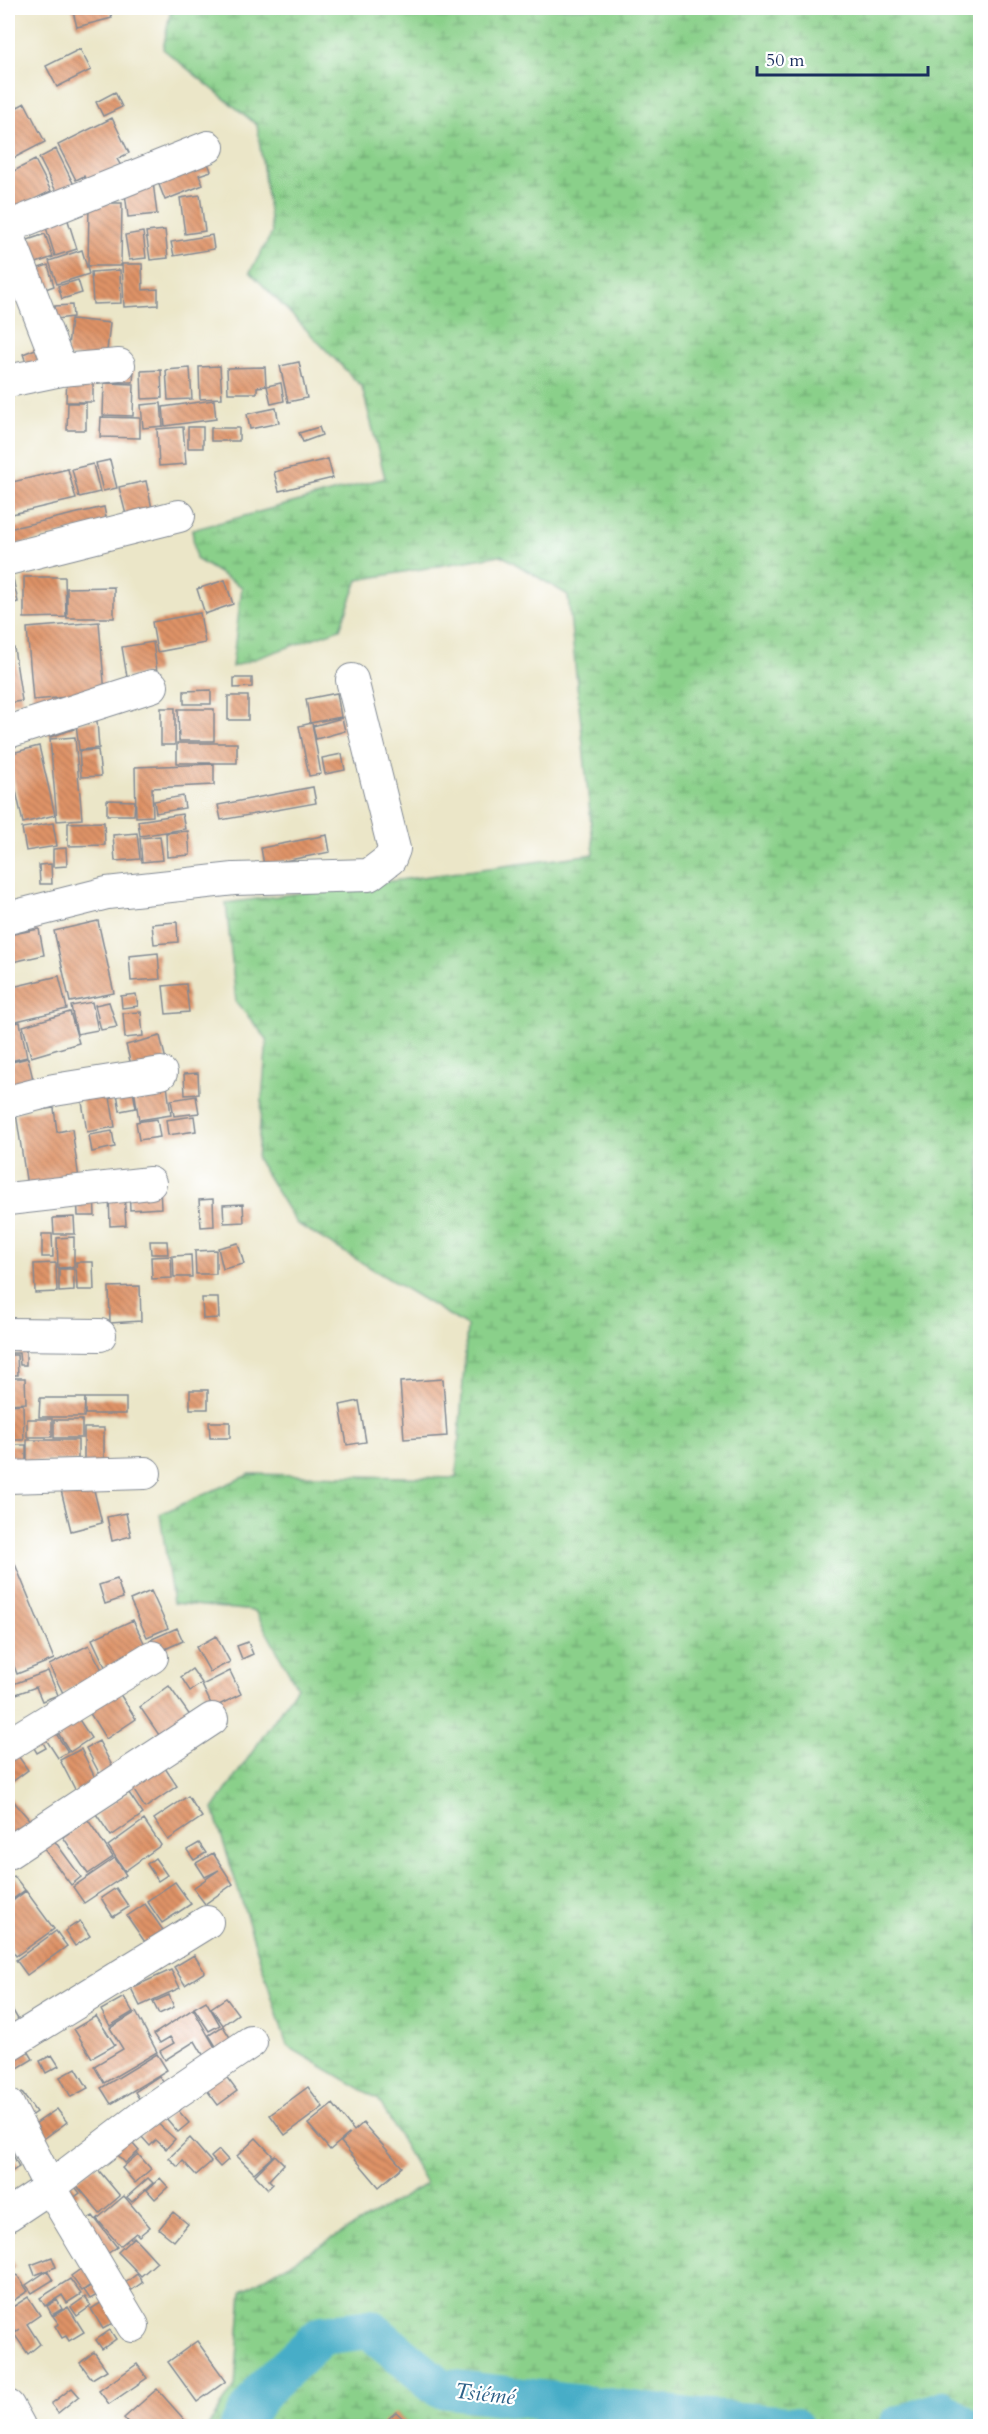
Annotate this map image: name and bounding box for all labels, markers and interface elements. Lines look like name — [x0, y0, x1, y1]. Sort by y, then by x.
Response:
scale bar — [757, 39, 928, 77]
text: 50 m — [766, 48, 805, 73]
water label: Tsiémé — [454, 2376, 518, 2412]

